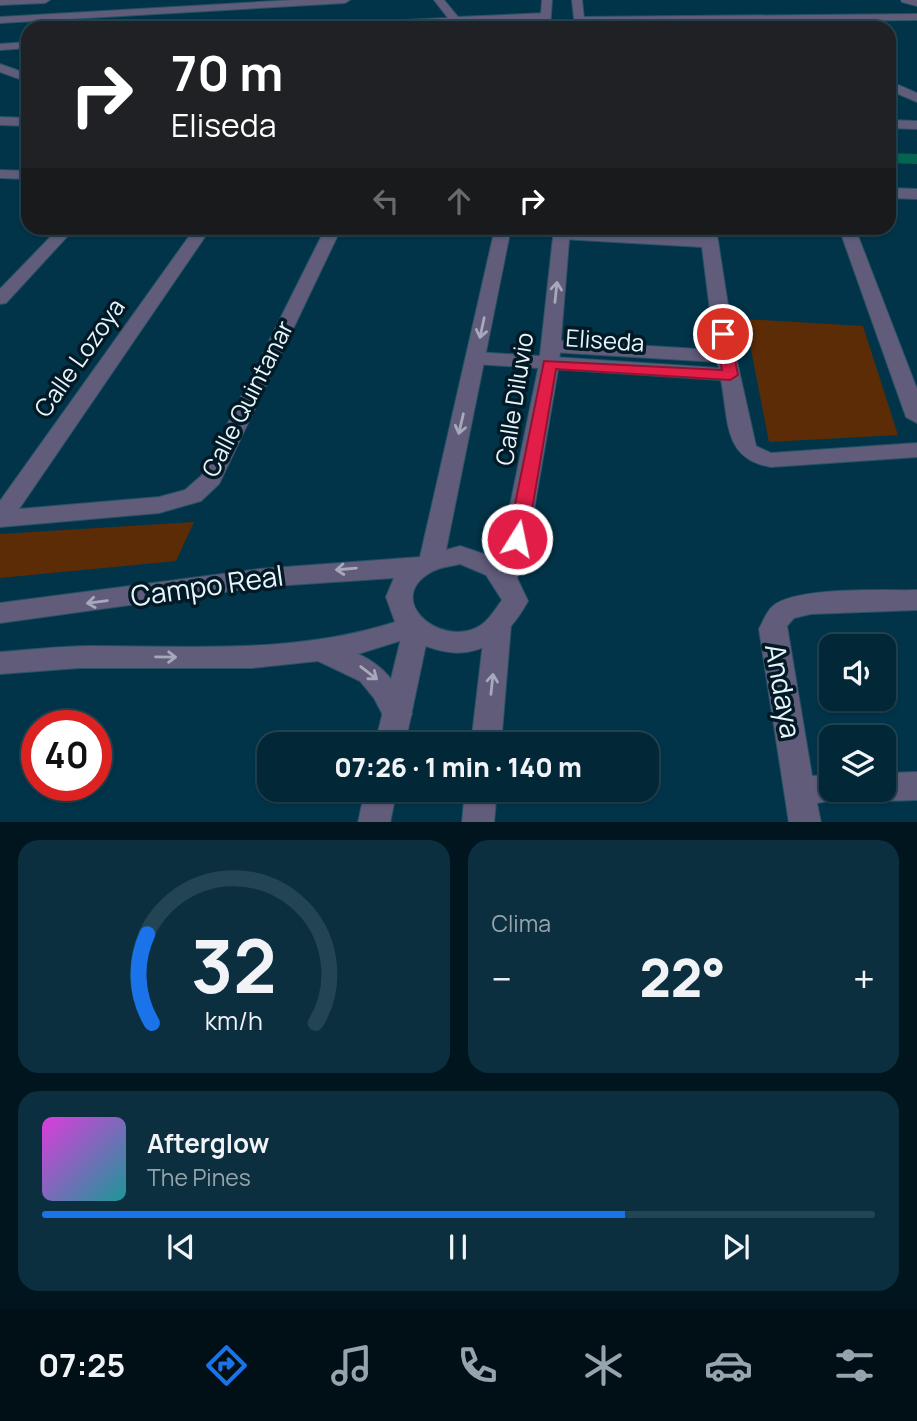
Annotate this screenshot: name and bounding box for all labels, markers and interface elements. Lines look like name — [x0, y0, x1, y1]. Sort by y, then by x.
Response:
text: 70 m — [171, 39, 283, 106]
icon: right — [56, 49, 147, 140]
text: Eliseda — [171, 103, 276, 147]
icon: left — [367, 182, 405, 220]
icon: ahead — [440, 182, 478, 220]
icon: right — [513, 182, 551, 220]
one-way arrow — [550, 281, 563, 304]
street label: Calle Lozoya — [26, 291, 132, 423]
pin — [693, 304, 753, 364]
street label: Calle Quintanar — [193, 314, 300, 482]
icon: arrive — [704, 315, 742, 353]
one-way arrow — [475, 316, 489, 339]
street label: Eliseda — [565, 320, 646, 359]
street label: Calle Diluvio — [487, 330, 540, 468]
one-way arrow — [454, 412, 467, 435]
position arrow — [480, 502, 554, 576]
street label: Campo Real — [128, 555, 286, 615]
one-way arrow — [336, 563, 358, 576]
one-way arrow — [86, 595, 109, 608]
map controls — [819, 634, 896, 802]
button: sound — [819, 634, 896, 711]
street label: Andaya — [757, 641, 811, 741]
one-way arrow — [154, 650, 177, 664]
one-way arrow — [359, 665, 377, 680]
one-way arrow — [486, 674, 499, 696]
speed limit sign: 40 — [21, 710, 112, 801]
button: layers — [819, 725, 896, 802]
text: 07:26 · 1 min · 140 m — [334, 749, 582, 785]
text: Clima — [492, 907, 551, 939]
text: 32 — [191, 915, 277, 1015]
text: 22° — [639, 942, 726, 1013]
text: − — [492, 952, 512, 1004]
text: + — [853, 952, 875, 1004]
text: km/h — [205, 1002, 263, 1037]
text: Afterglow — [147, 1125, 269, 1161]
text: The Pines — [147, 1161, 251, 1193]
icon: previous — [162, 1228, 200, 1266]
icon: pause — [439, 1228, 477, 1266]
icon: next — [717, 1228, 755, 1266]
icon: directions — [202, 1341, 251, 1390]
icon: music — [327, 1341, 376, 1390]
icon: phone — [453, 1341, 502, 1390]
icon: climate — [579, 1341, 628, 1390]
icon: car — [704, 1341, 753, 1390]
icon: filters — [830, 1341, 879, 1390]
text: 07:25 — [38, 1343, 125, 1387]

